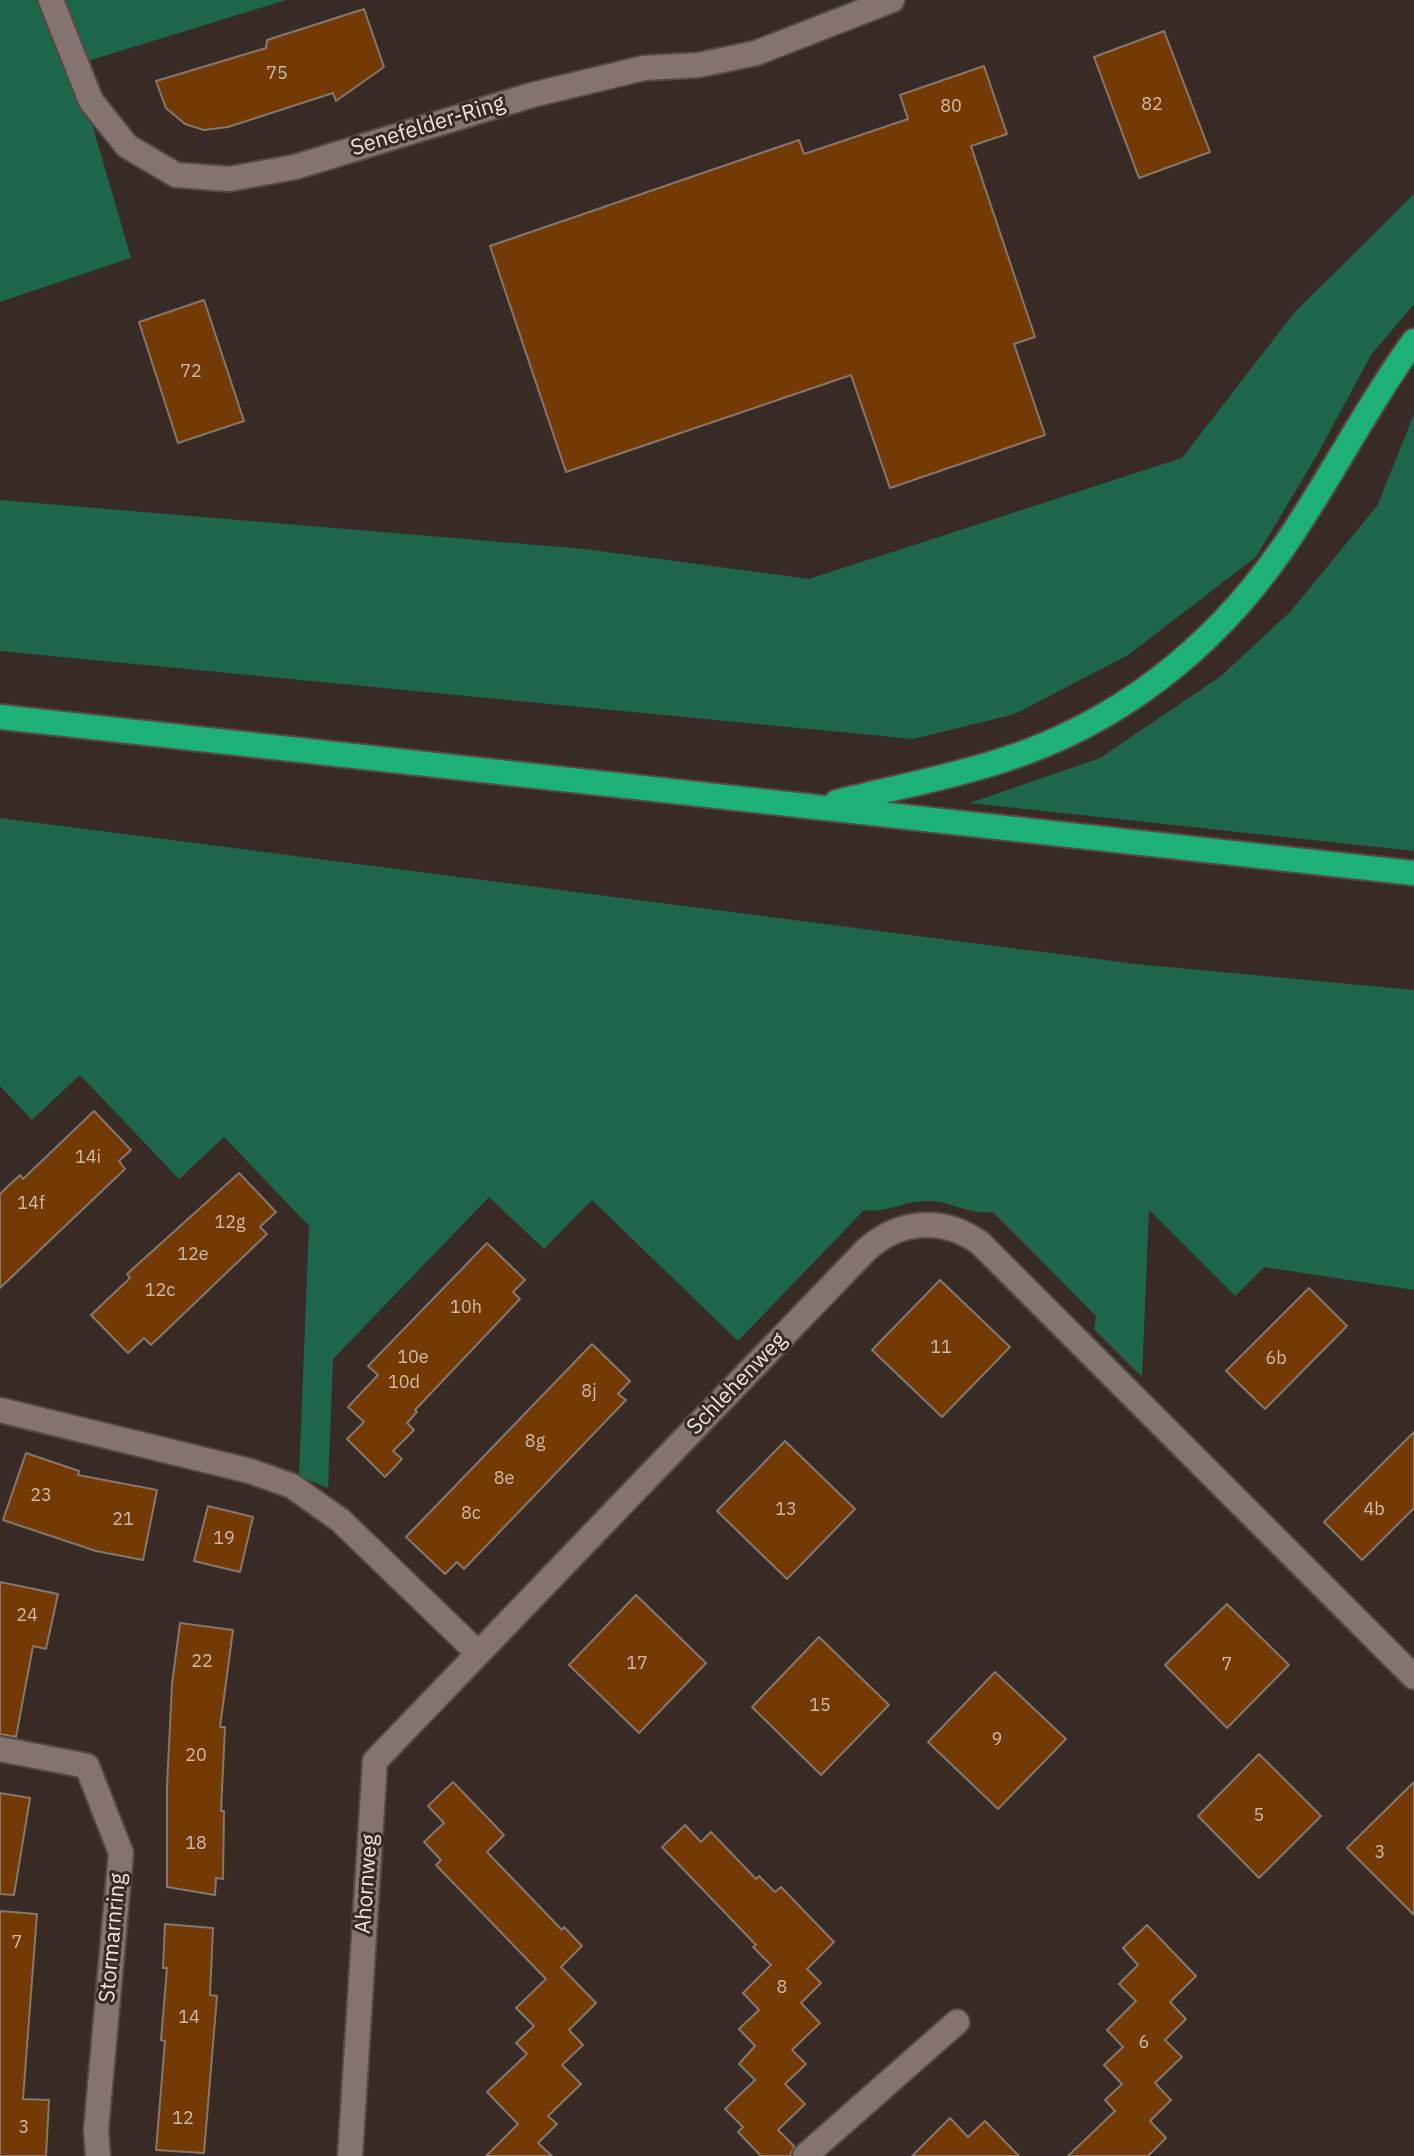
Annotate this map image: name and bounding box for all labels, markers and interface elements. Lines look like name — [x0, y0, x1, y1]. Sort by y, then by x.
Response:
house number: 75 — [266, 63, 288, 85]
street label: Senefelder-Ring — [348, 90, 508, 162]
house number: 82 — [1141, 94, 1163, 116]
house number: 80 — [940, 96, 962, 118]
house number: 72 — [180, 361, 202, 383]
house number: 14i — [75, 1147, 101, 1169]
house number: 14f — [17, 1193, 45, 1215]
house number: 12g — [214, 1212, 246, 1234]
house number: 12e — [177, 1244, 209, 1266]
house number: 12c — [145, 1280, 175, 1302]
house number: 10h — [450, 1297, 482, 1319]
street label: Schlehenweg — [682, 1327, 792, 1441]
house number: 11 — [930, 1337, 952, 1359]
house number: 10e — [397, 1347, 429, 1369]
house number: 6b — [1265, 1348, 1287, 1370]
house number: 10d — [388, 1372, 420, 1394]
house number: 8j — [581, 1381, 597, 1403]
house number: 8g — [525, 1431, 545, 1453]
house number: 8e — [494, 1468, 514, 1490]
house number: 23 — [30, 1485, 52, 1507]
house number: 13 — [775, 1499, 797, 1521]
house number: 4b — [1363, 1499, 1385, 1521]
house number: 8c — [461, 1503, 481, 1525]
house number: 21 — [112, 1509, 134, 1531]
house number: 19 — [213, 1528, 235, 1550]
house number: 24 — [16, 1605, 38, 1627]
house number: 22 — [191, 1651, 213, 1673]
house number: 17 — [626, 1653, 648, 1675]
house number: 7 — [1222, 1654, 1232, 1676]
house number: 15 — [809, 1695, 831, 1717]
house number: 9 — [992, 1729, 1002, 1751]
house number: 20 — [185, 1745, 207, 1767]
house number: 5 — [1254, 1805, 1264, 1827]
house number: 18 — [185, 1833, 207, 1855]
street label: Ahornweg — [350, 1833, 384, 1935]
house number: 3 — [1375, 1842, 1385, 1864]
street label: Stormarnring — [94, 1872, 132, 2004]
house number: 7 — [12, 1932, 22, 1954]
house number: 8 — [777, 1977, 787, 1999]
house number: 14 — [178, 2007, 200, 2029]
house number: 6 — [1139, 2032, 1149, 2054]
house number: 12 — [172, 2108, 194, 2130]
house number: 3 — [19, 2117, 29, 2139]

